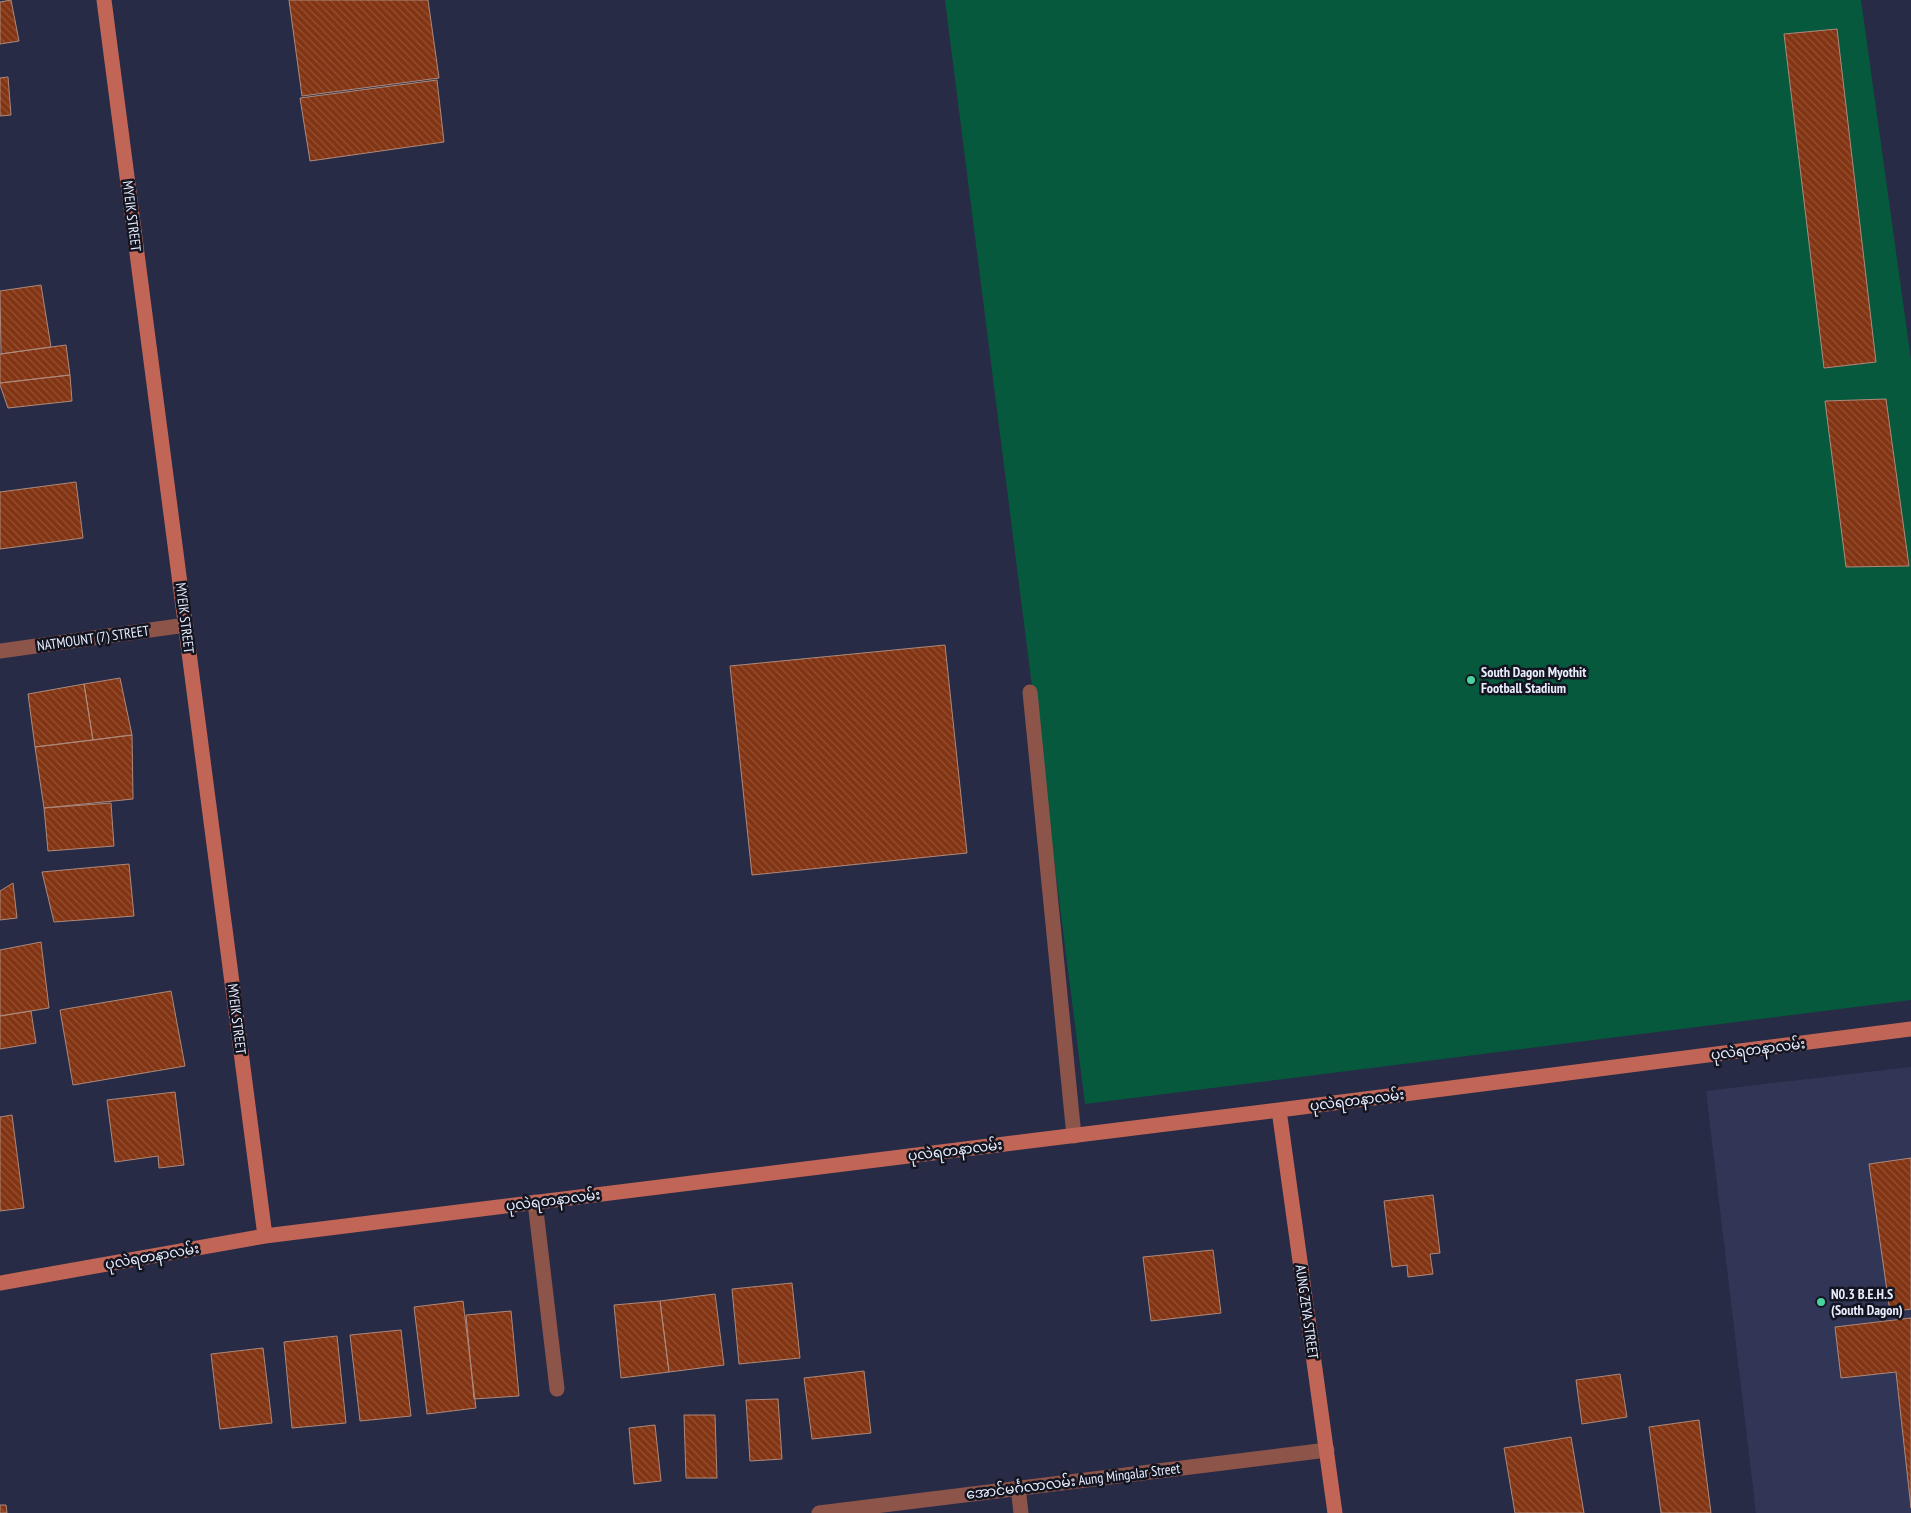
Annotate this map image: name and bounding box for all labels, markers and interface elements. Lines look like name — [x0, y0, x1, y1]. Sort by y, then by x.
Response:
street label: MYEIK STREET — [119, 179, 145, 253]
street label: MYEIK STREET — [172, 581, 198, 655]
street label: NATMOUNT (7) STREET — [36, 621, 151, 655]
place label: South Dagon Myothit Football Stadium — [1481, 663, 1586, 697]
marker: South Dagon Myothit Football Stadium — [1465, 674, 1477, 686]
street label: MYEIK STREET — [224, 982, 250, 1056]
street label: ပုလဲရတနာလမ်း — [1710, 1033, 1807, 1067]
street label: ပုလဲရတနာလမ်း — [1309, 1084, 1406, 1118]
street label: ပုလဲရတနာလမ်း — [907, 1134, 1004, 1168]
street label: ပုလဲရတနာလမ်း — [505, 1184, 602, 1218]
street label: ပုလဲရတနာလမ်း — [103, 1238, 201, 1276]
street label: AUNG ZEYA STREET — [1291, 1264, 1323, 1361]
place label: N0.3 B.E.H.S (South Dagon) — [1831, 1285, 1903, 1319]
marker: N0.3 B.E.H.S (South Dagon) — [1815, 1296, 1827, 1308]
street label: အောင်မင်္ဂလာလမ်း Aung Mingalar Street — [965, 1458, 1181, 1503]

